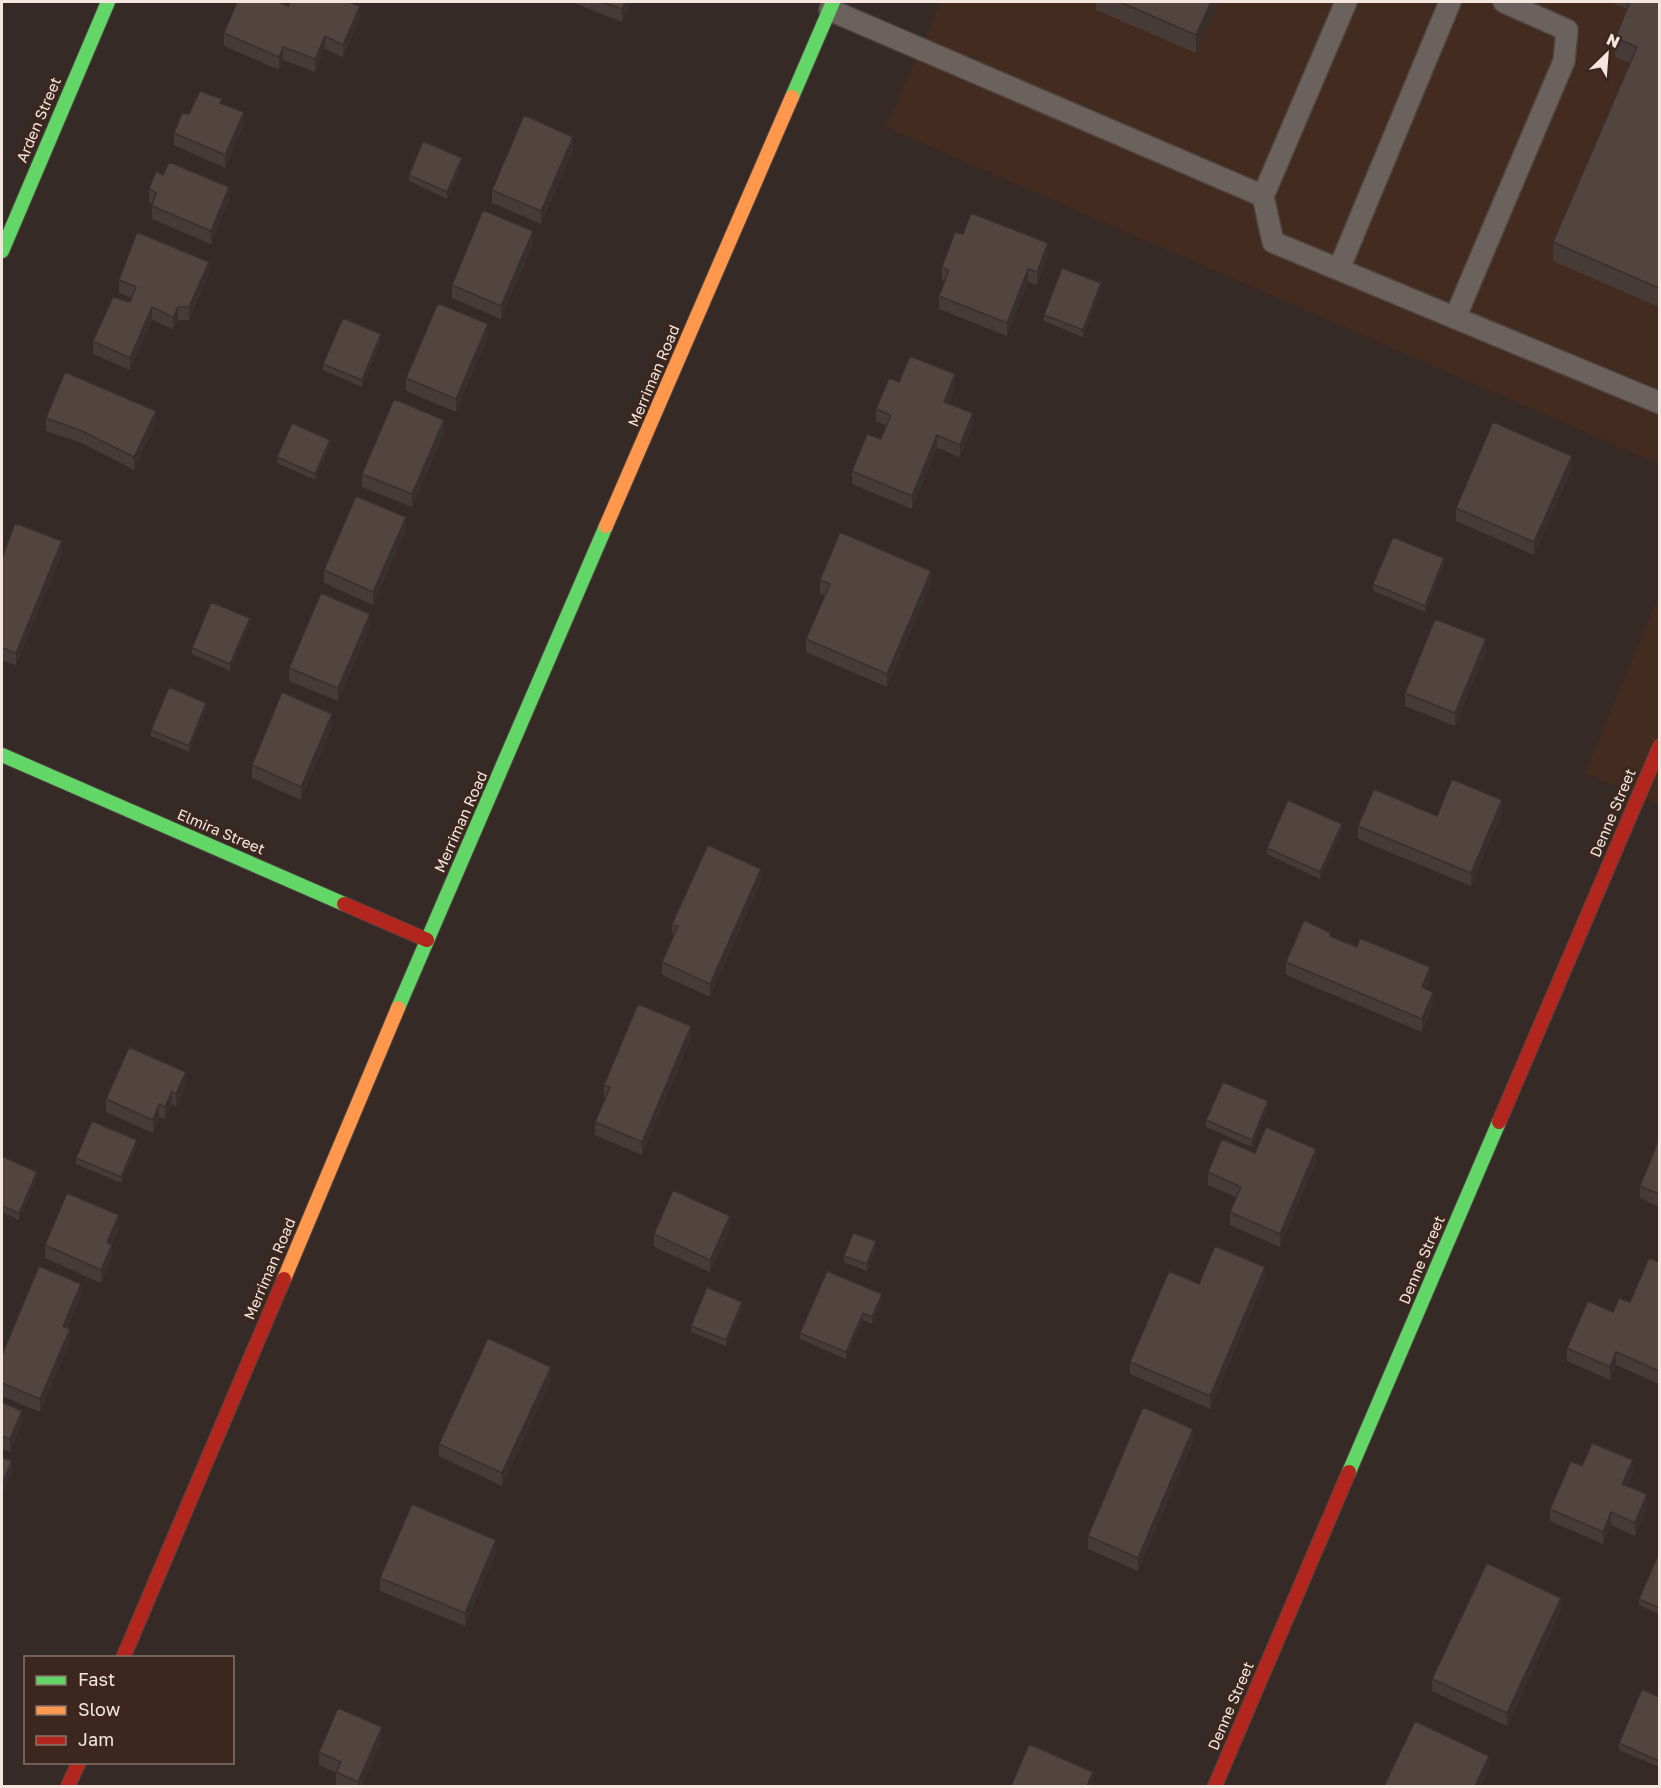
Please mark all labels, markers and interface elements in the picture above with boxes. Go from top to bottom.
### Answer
north arrow [1577,24,1637,84]
text: N [1604,29,1623,52]
street label: Arden Street [12,74,64,165]
street label: Merriman Road [624,322,683,429]
street label: Denne Street [1585,766,1639,860]
street label: Merriman Road [430,768,490,875]
street label: Elmira Street [175,805,268,858]
street label: Denne Street [1394,1213,1448,1307]
street label: Merriman Road [240,1215,299,1322]
legend [24,1656,234,1764]
street label: Denne Street [1203,1659,1257,1753]
text: Fast [78,1668,115,1690]
text: Slow [78,1698,121,1720]
text: Jam [78,1728,114,1750]

